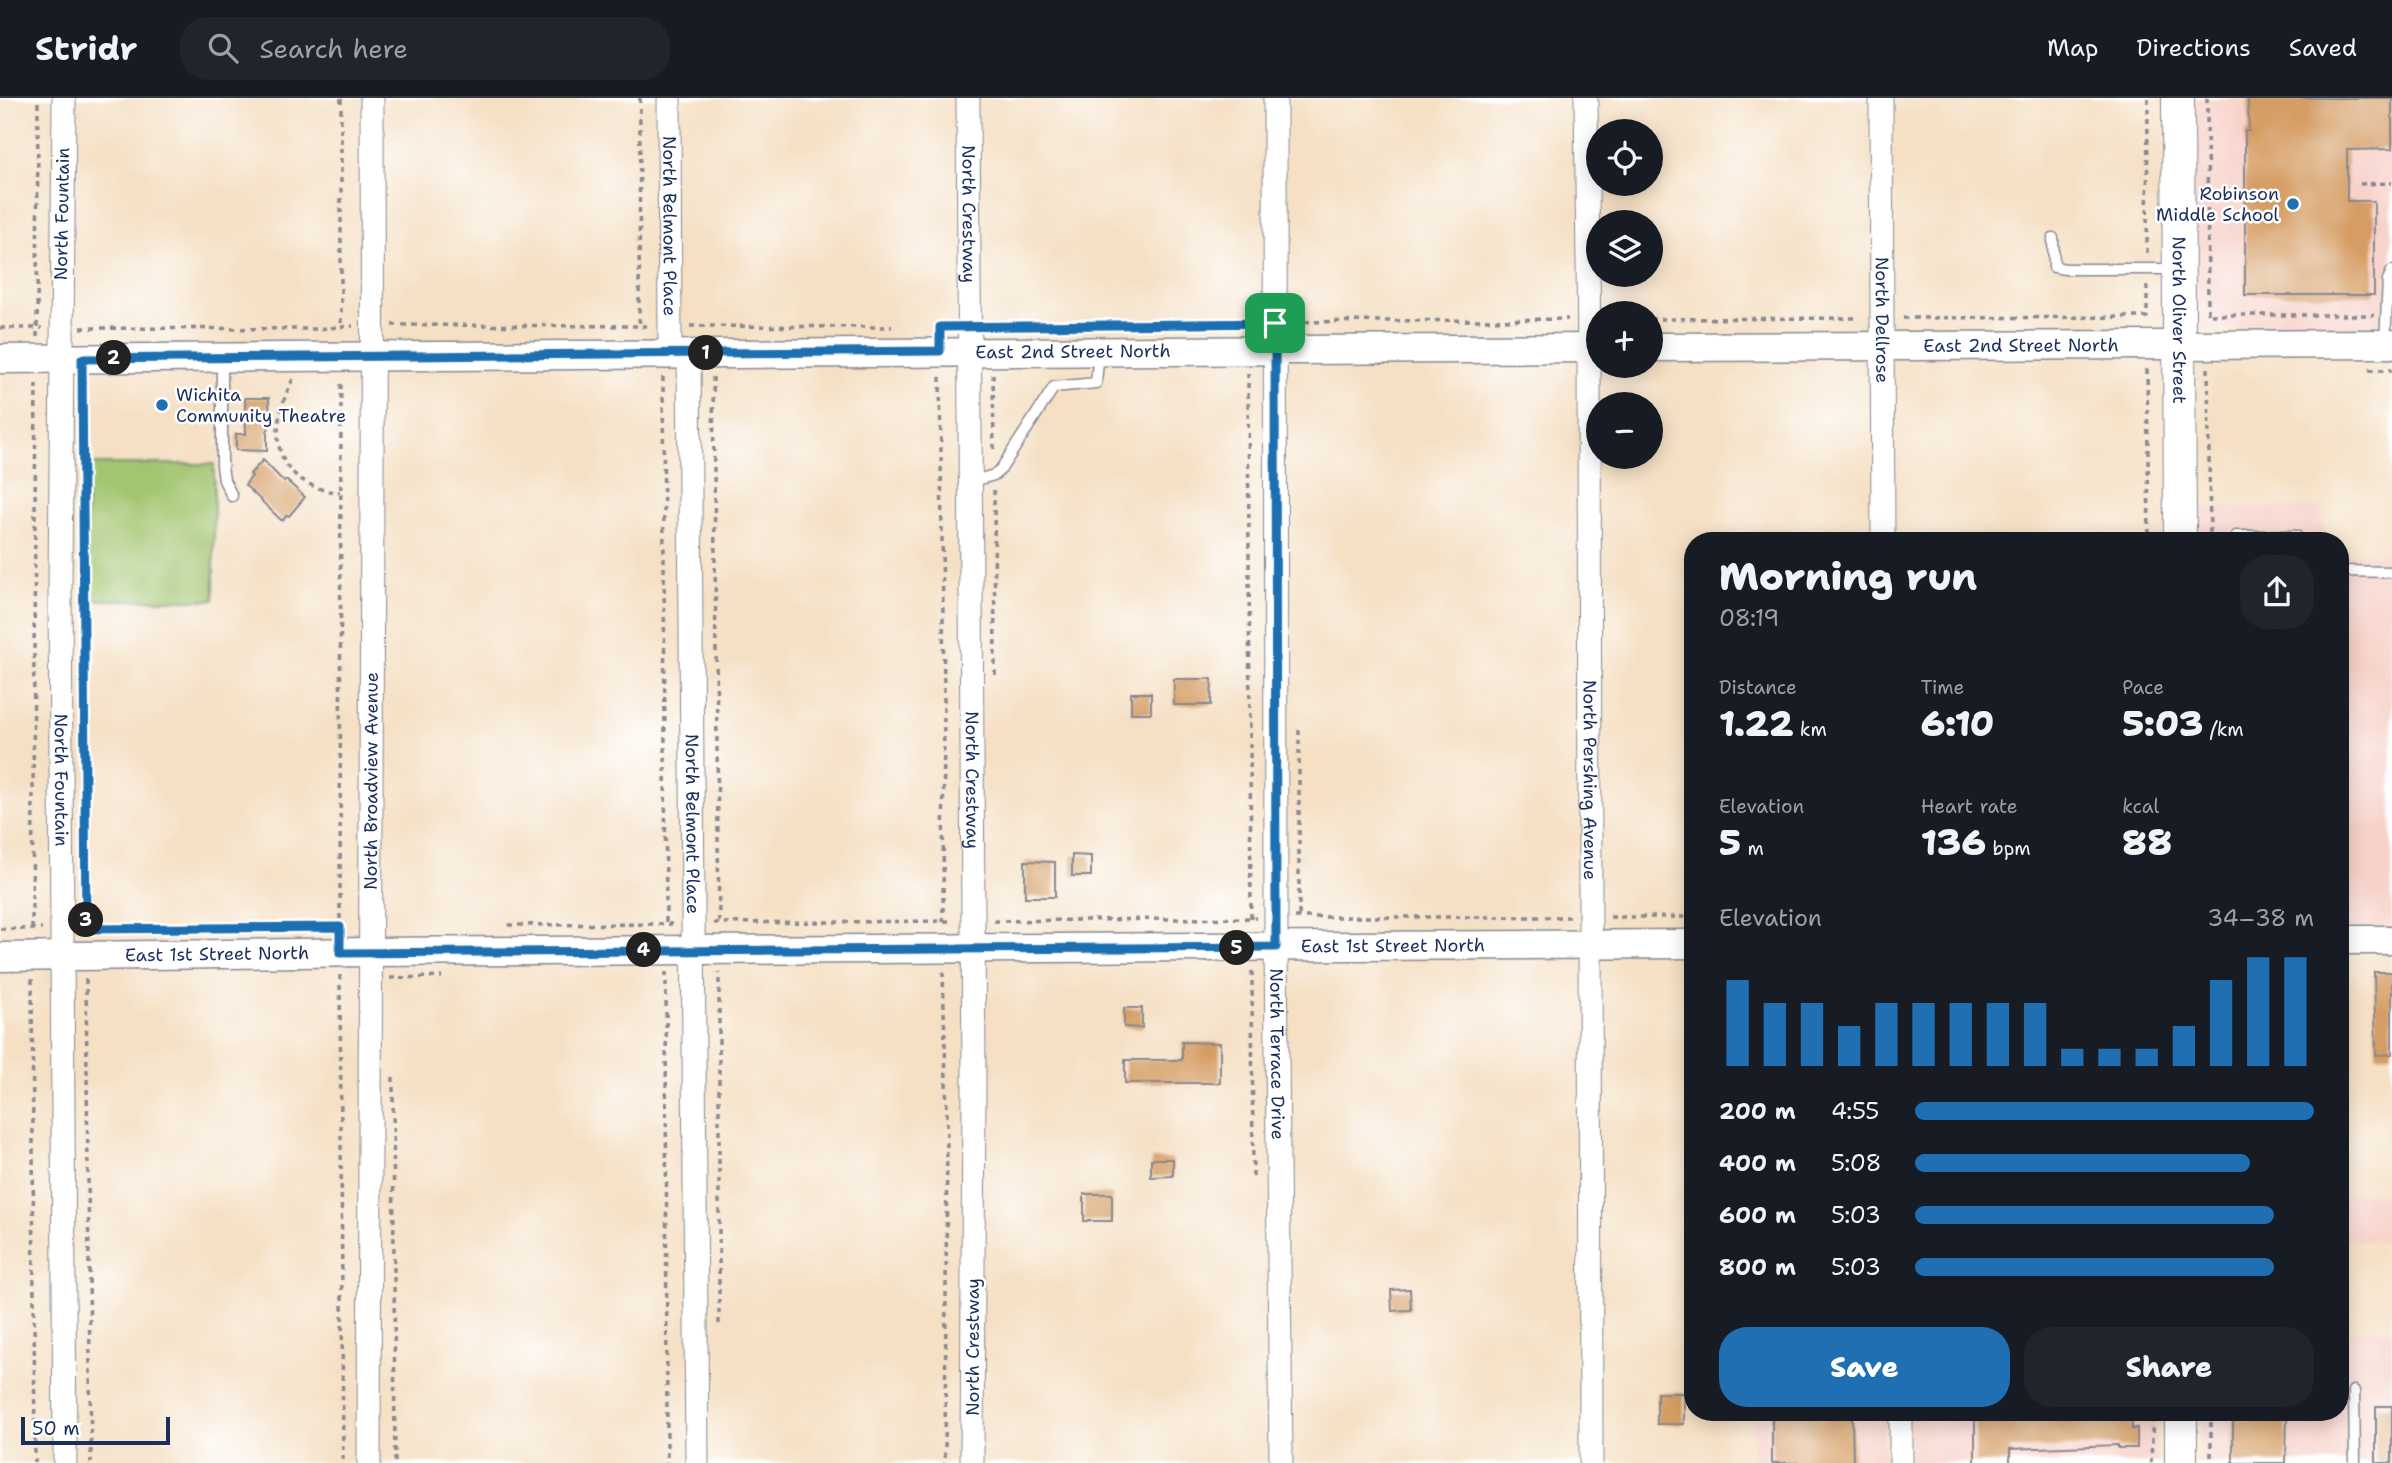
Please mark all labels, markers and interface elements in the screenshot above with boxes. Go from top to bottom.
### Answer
search box [180,17,670,80]
text: Stridr [35,26,138,71]
icon: search [204,29,242,67]
text: Search here [260,31,408,66]
text: Map [2047,32,2098,64]
text: Directions [2136,32,2251,64]
text: Saved [2289,32,2357,64]
map controls [1586,119,1663,469]
button: locate [1586,119,1663,196]
street label: North Belmont Place [657,136,682,316]
street label: North Crestway [956,145,981,283]
street label: North Fountain [49,147,75,281]
place label: Robinson Middle School [2156,182,2280,227]
marker: Robinson Middle School [2285,196,2301,212]
button: layers [1586,210,1663,287]
street label: North Oliver Street [2167,236,2191,404]
street label: North Dellrose [1870,257,1894,383]
pin [1245,293,1305,353]
button: + [1586,301,1663,378]
icon: arrive [1256,304,1294,342]
street label: East 2nd Street North [1923,333,2119,358]
pin: 1 [688,336,724,370]
street label: East 2nd Street North [975,339,1171,364]
text: 1 [701,340,710,365]
pin: 2 [96,341,132,376]
text: 2 [107,345,120,370]
place label: Wichita Community Theatre [176,383,346,428]
button: − [1586,392,1663,469]
marker: Wichita Community Theatre [154,397,170,413]
text: Morning run [1719,551,1977,602]
button: share [2240,555,2314,629]
text: 08:19 [1719,603,1779,633]
street label: North Broadview Avenue [359,672,384,890]
text: Distance [1719,675,1797,700]
text: Time [1921,675,1964,700]
text: Pace [2122,675,2164,700]
street label: North Pershing Avenue [1578,680,1602,880]
text: 1.22 [1719,700,1793,747]
text: 6:10 [1921,700,1994,747]
text: 5:03 [2122,700,2203,747]
street label: North Crestway [960,711,985,849]
street label: North Fountain [49,713,73,847]
text: km [1793,717,1827,742]
text: /km [2203,717,2244,742]
street label: North Belmont Place [680,734,705,914]
text: Elevation [1719,794,1804,819]
text: Heart rate [1921,794,2017,819]
text: kcal [2122,794,2159,819]
text: 5 [1719,819,1741,866]
text: 136 [1921,819,1986,866]
text: 88 [2122,819,2172,866]
text: m [1741,836,1764,861]
text: bpm [1986,836,2031,861]
pin: 3 [68,902,104,938]
text: Elevation [1719,903,1822,933]
text: 34–38 m [2207,903,2314,933]
text: 3 [79,907,92,932]
pin: 5 [1220,930,1254,966]
pin: 4 [626,932,662,968]
street label: East 1st Street North [1301,933,1485,958]
text: 5 [1231,935,1242,960]
text: 4 [637,937,650,962]
street label: East 1st Street North [125,941,309,967]
street label: North Terrace Drive [1264,968,1290,1140]
text: 200 m [1719,1096,1796,1126]
text: 4:55 [1831,1096,1879,1126]
text: 400 m [1719,1148,1796,1178]
text: 5:08 [1831,1148,1882,1178]
text: 600 m [1719,1200,1796,1230]
text: 5:03 [1831,1200,1881,1230]
text: 800 m [1719,1252,1796,1282]
text: 5:03 [1831,1252,1881,1282]
street label: North Crestway [961,1278,985,1416]
button: Save [1719,1327,2010,1407]
button: Share [2024,1327,2314,1407]
scale bar [21,1414,170,1446]
text: 50 m [32,1416,80,1441]

